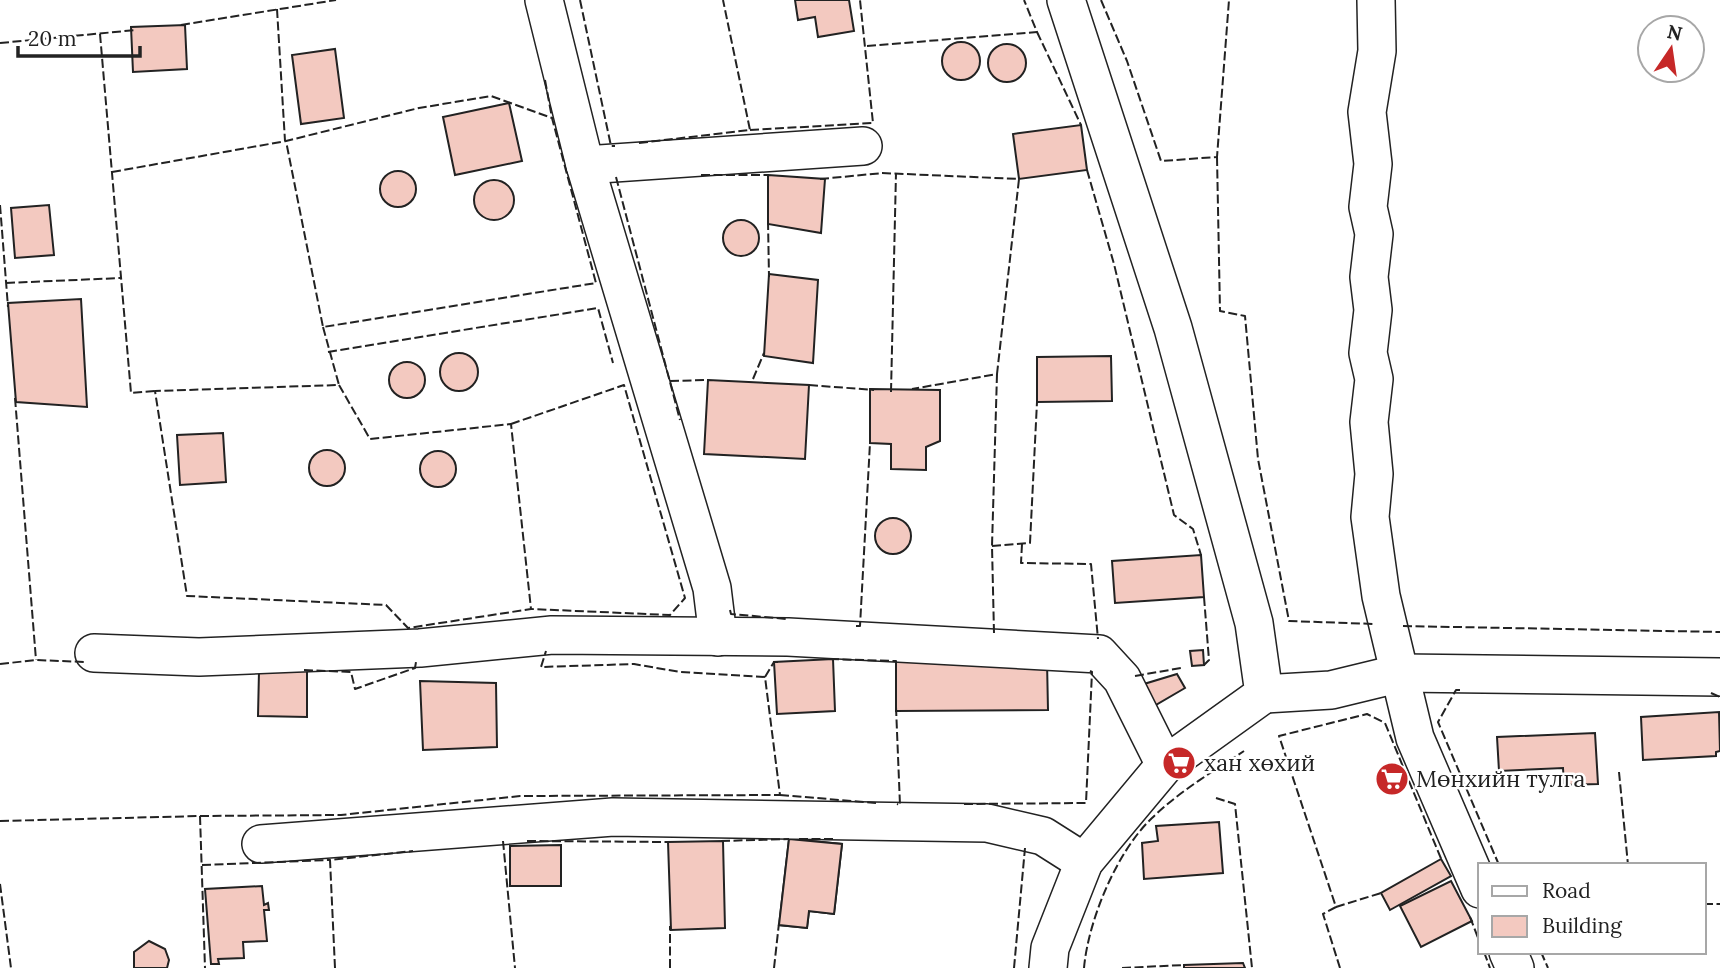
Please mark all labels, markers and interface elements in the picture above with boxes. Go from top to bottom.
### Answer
scale bar [18,14,140,58]
north arrow [1636,14,1706,84]
text: N [1665,19,1685,46]
text: 20 m [28,25,77,52]
supermarket icon: хан хөхий [1160,744,1198,782]
place label: хан хөхий [1204,748,1315,777]
supermarket icon: Мөнхийн тулга [1373,760,1411,798]
place label: Мөнхийн тулга [1416,764,1585,793]
legend [1478,863,1706,954]
text: Road [1542,877,1591,904]
text: Building [1542,912,1622,939]

